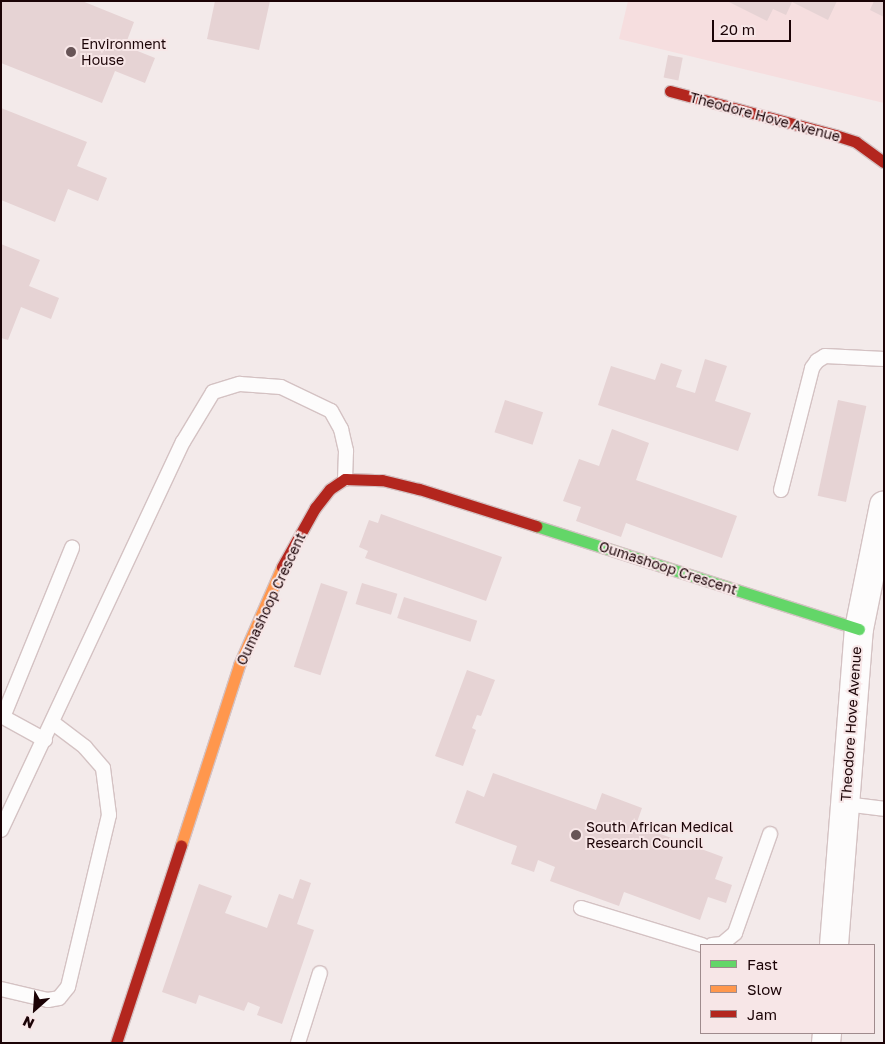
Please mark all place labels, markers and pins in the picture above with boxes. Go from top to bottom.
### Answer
place label: Environment House [81,36,166,68]
marker: Environment House [65,46,77,58]
place label: South African Medical Research Council [586,819,733,852]
marker: South African Medical Research Council [570,829,582,841]

